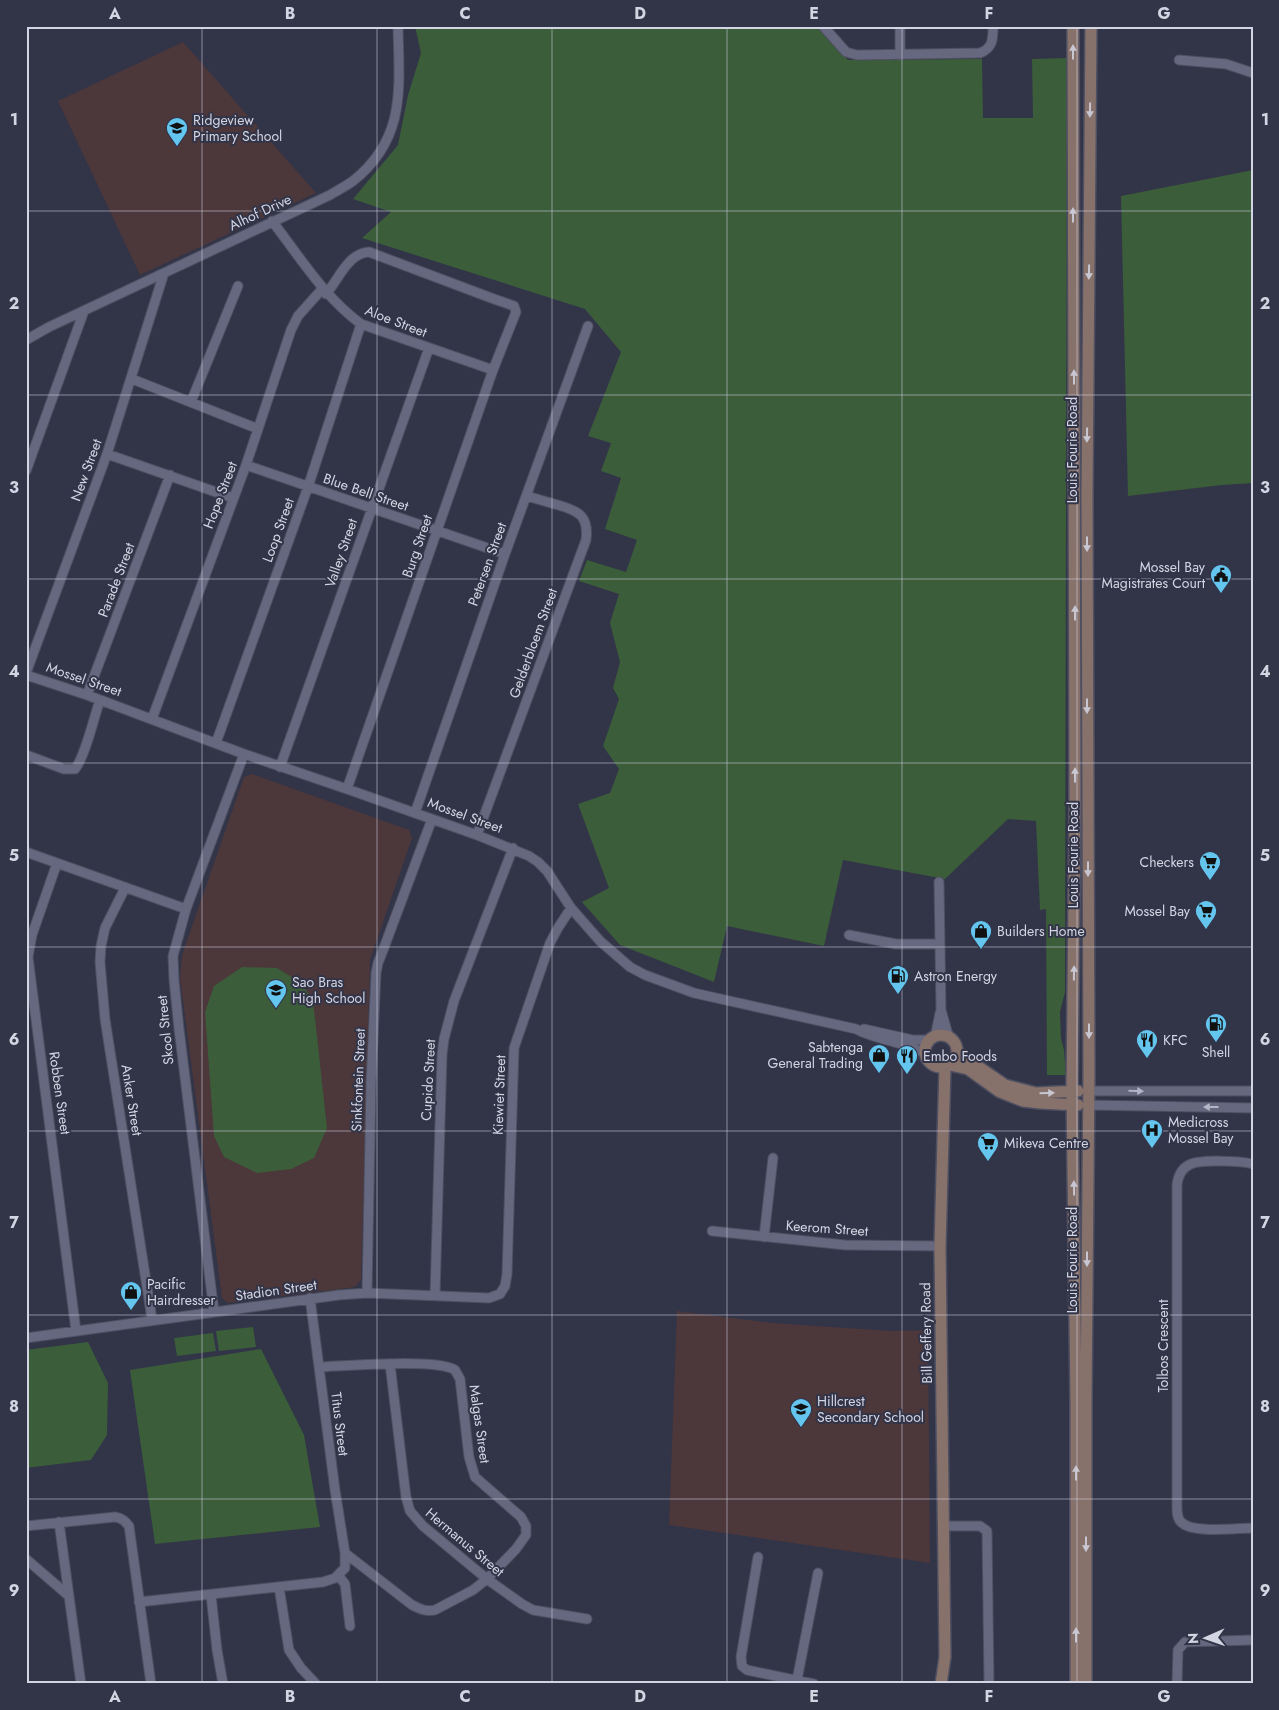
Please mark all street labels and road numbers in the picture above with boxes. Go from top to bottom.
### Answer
street label: Alhof Drive [226,189,294,235]
street label: Aloe Street [362,300,430,342]
street label: Louis Fourie Road [1062,397,1082,503]
street label: New Street [65,435,107,504]
street label: Hope Street [198,458,242,531]
street label: Blue Bell Street [321,468,412,516]
street label: Loop Street [257,494,299,565]
street label: Burg Street [397,511,437,580]
street label: Valley Street [320,515,362,590]
street label: Petersen Street [463,519,512,609]
street label: Parade Street [93,539,140,620]
street label: Gelderbloem Street [504,585,562,701]
street label: Mossel Street [44,657,125,701]
street label: Mossel Street [425,792,506,838]
street label: Louis Fourie Road [1063,802,1083,908]
street label: Skool Street [151,994,179,1066]
street label: Sinkfontein Street [346,1028,370,1132]
street label: Cupido Street [416,1038,440,1121]
street label: Robben Street [44,1050,76,1136]
street label: Kiewiet Street [488,1054,510,1135]
street label: Anker Street [116,1063,148,1138]
street label: Louis Fourie Road [1062,1207,1082,1313]
street label: Keerom Street [785,1215,870,1241]
street label: Stadion Street [234,1274,319,1306]
street label: Bill Geffery Road [915,1282,937,1384]
street label: Tolbos Crescent [1153,1299,1173,1393]
street label: Malgas Street [465,1383,496,1465]
street label: Titus Street [326,1391,354,1458]
street label: Hermanus Street [421,1503,509,1581]

